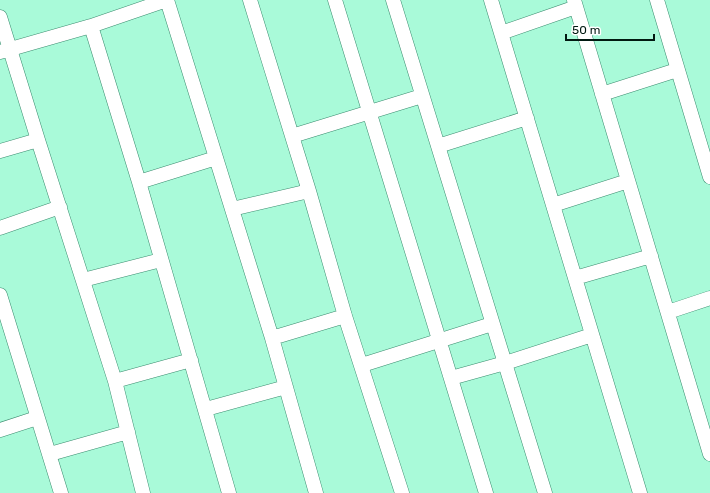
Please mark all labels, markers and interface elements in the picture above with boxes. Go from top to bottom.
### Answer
scale bar [566,16,654,42]
text: 50 m [572,23,600,37]

